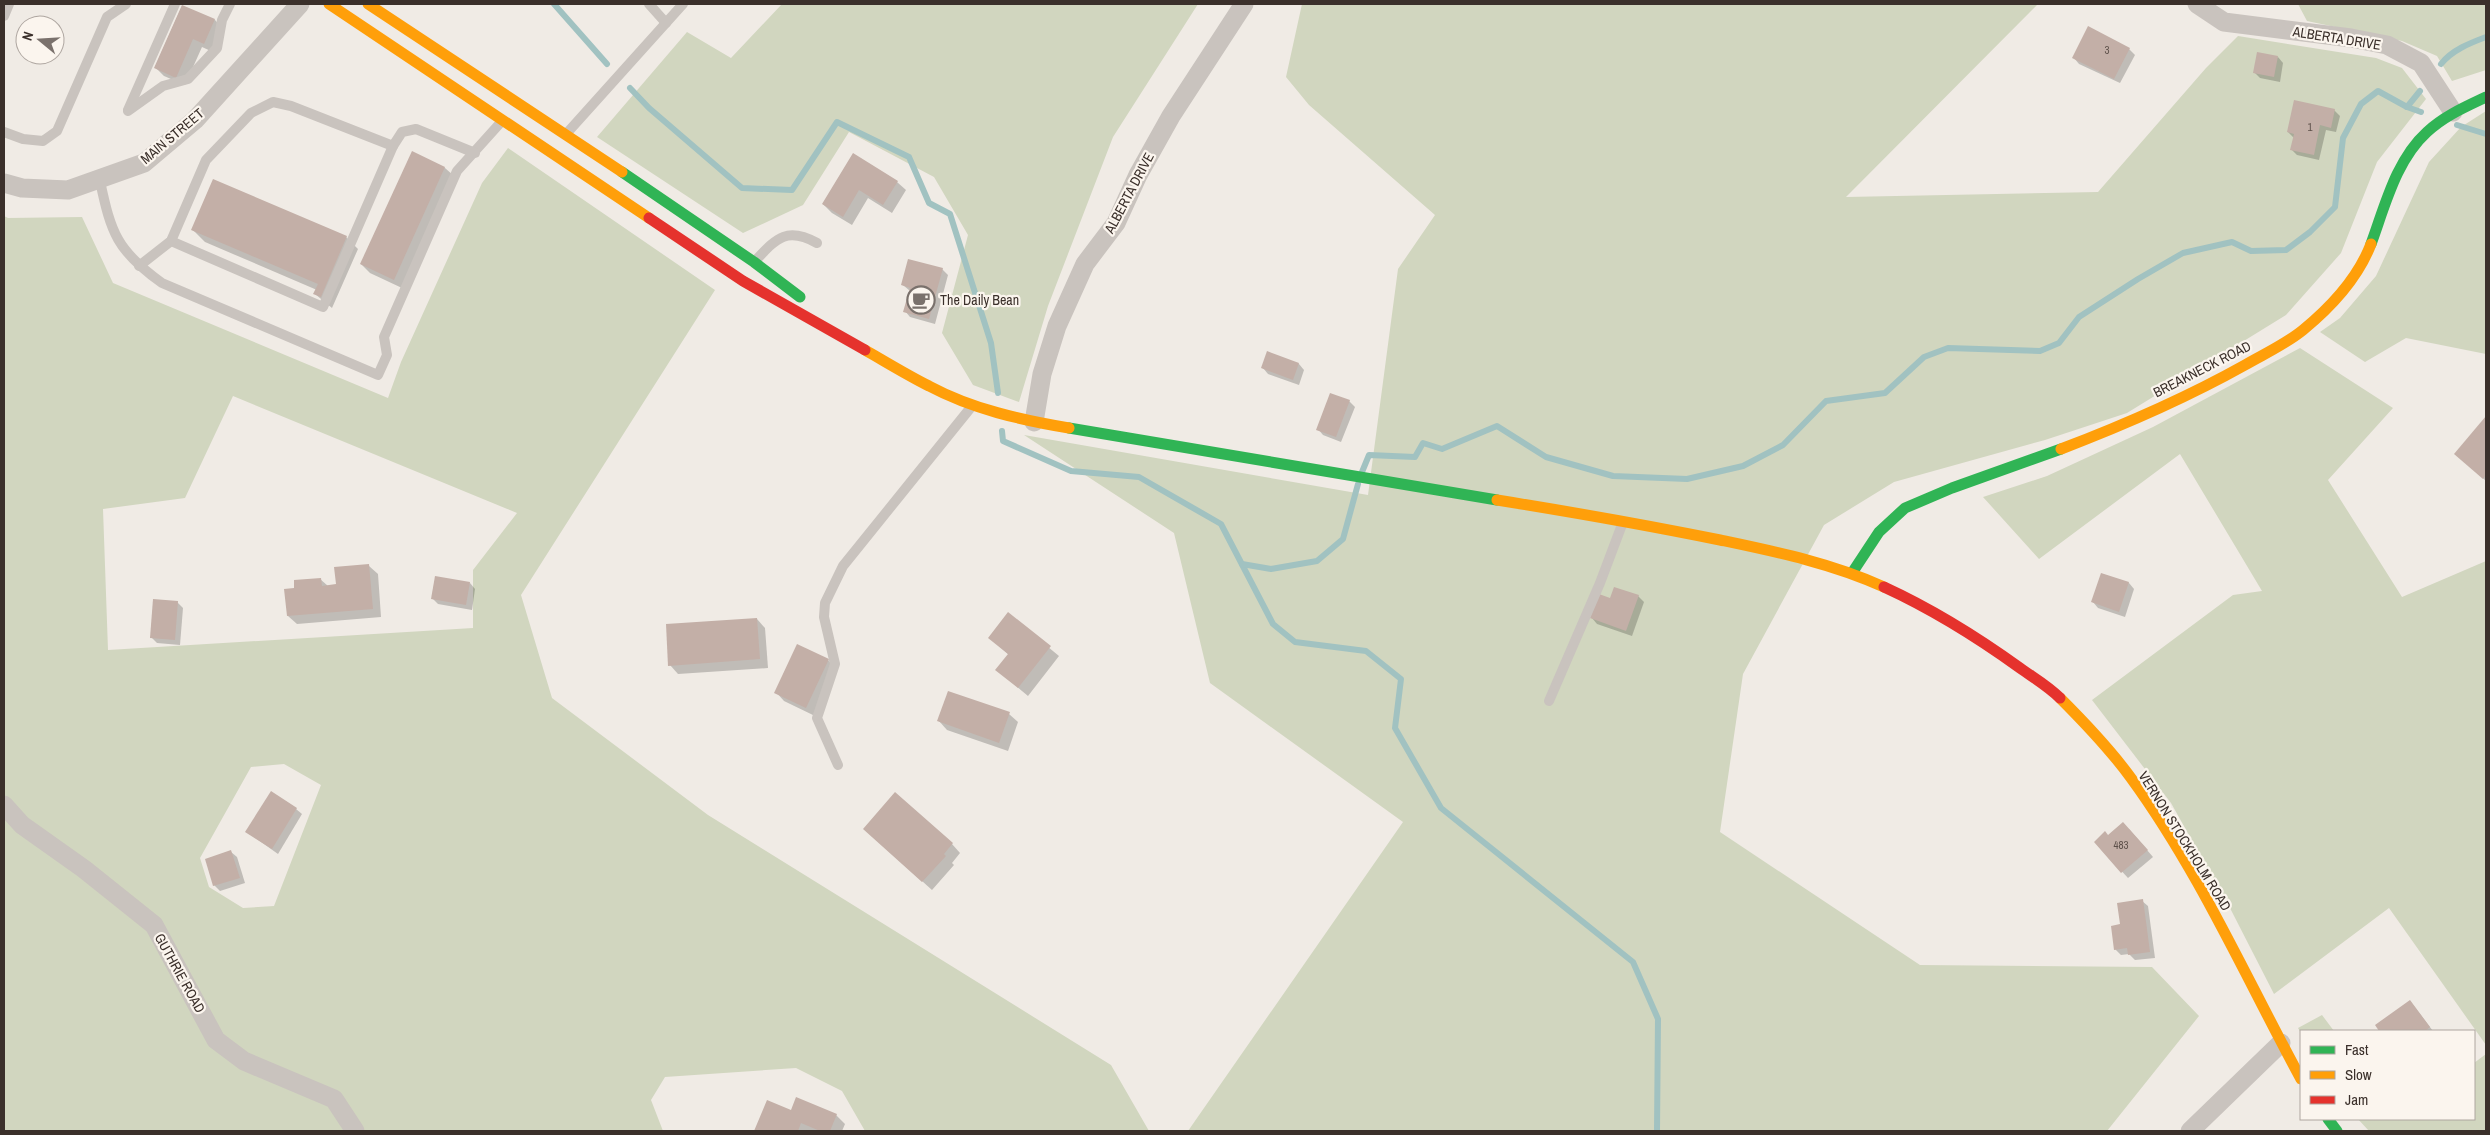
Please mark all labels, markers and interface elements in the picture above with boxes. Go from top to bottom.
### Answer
north arrow [15,15,65,65]
street label: ALBERTA DRIVE [2291,22,2382,54]
text: N [18,29,37,43]
house number: 3 [2104,43,2110,57]
street label: MAIN STREET [137,104,207,168]
house number: 1 [2307,120,2313,134]
street label: ALBERTA DRIVE [1100,150,1158,237]
cafe icon: The Daily Bean [906,285,936,315]
place label: The Daily Bean [940,291,1019,309]
street label: BREAKNECK ROAD [2150,337,2254,401]
street label: VERNON STOCKHOLM ROAD [2135,768,2235,914]
house number: 483 [2113,838,2129,852]
street label: GUTHRIE ROAD [151,930,209,1016]
legend [2300,1030,2475,1120]
text: Fast [2345,1039,2369,1060]
text: Slow [2345,1064,2372,1085]
text: Jam [2345,1089,2368,1110]

